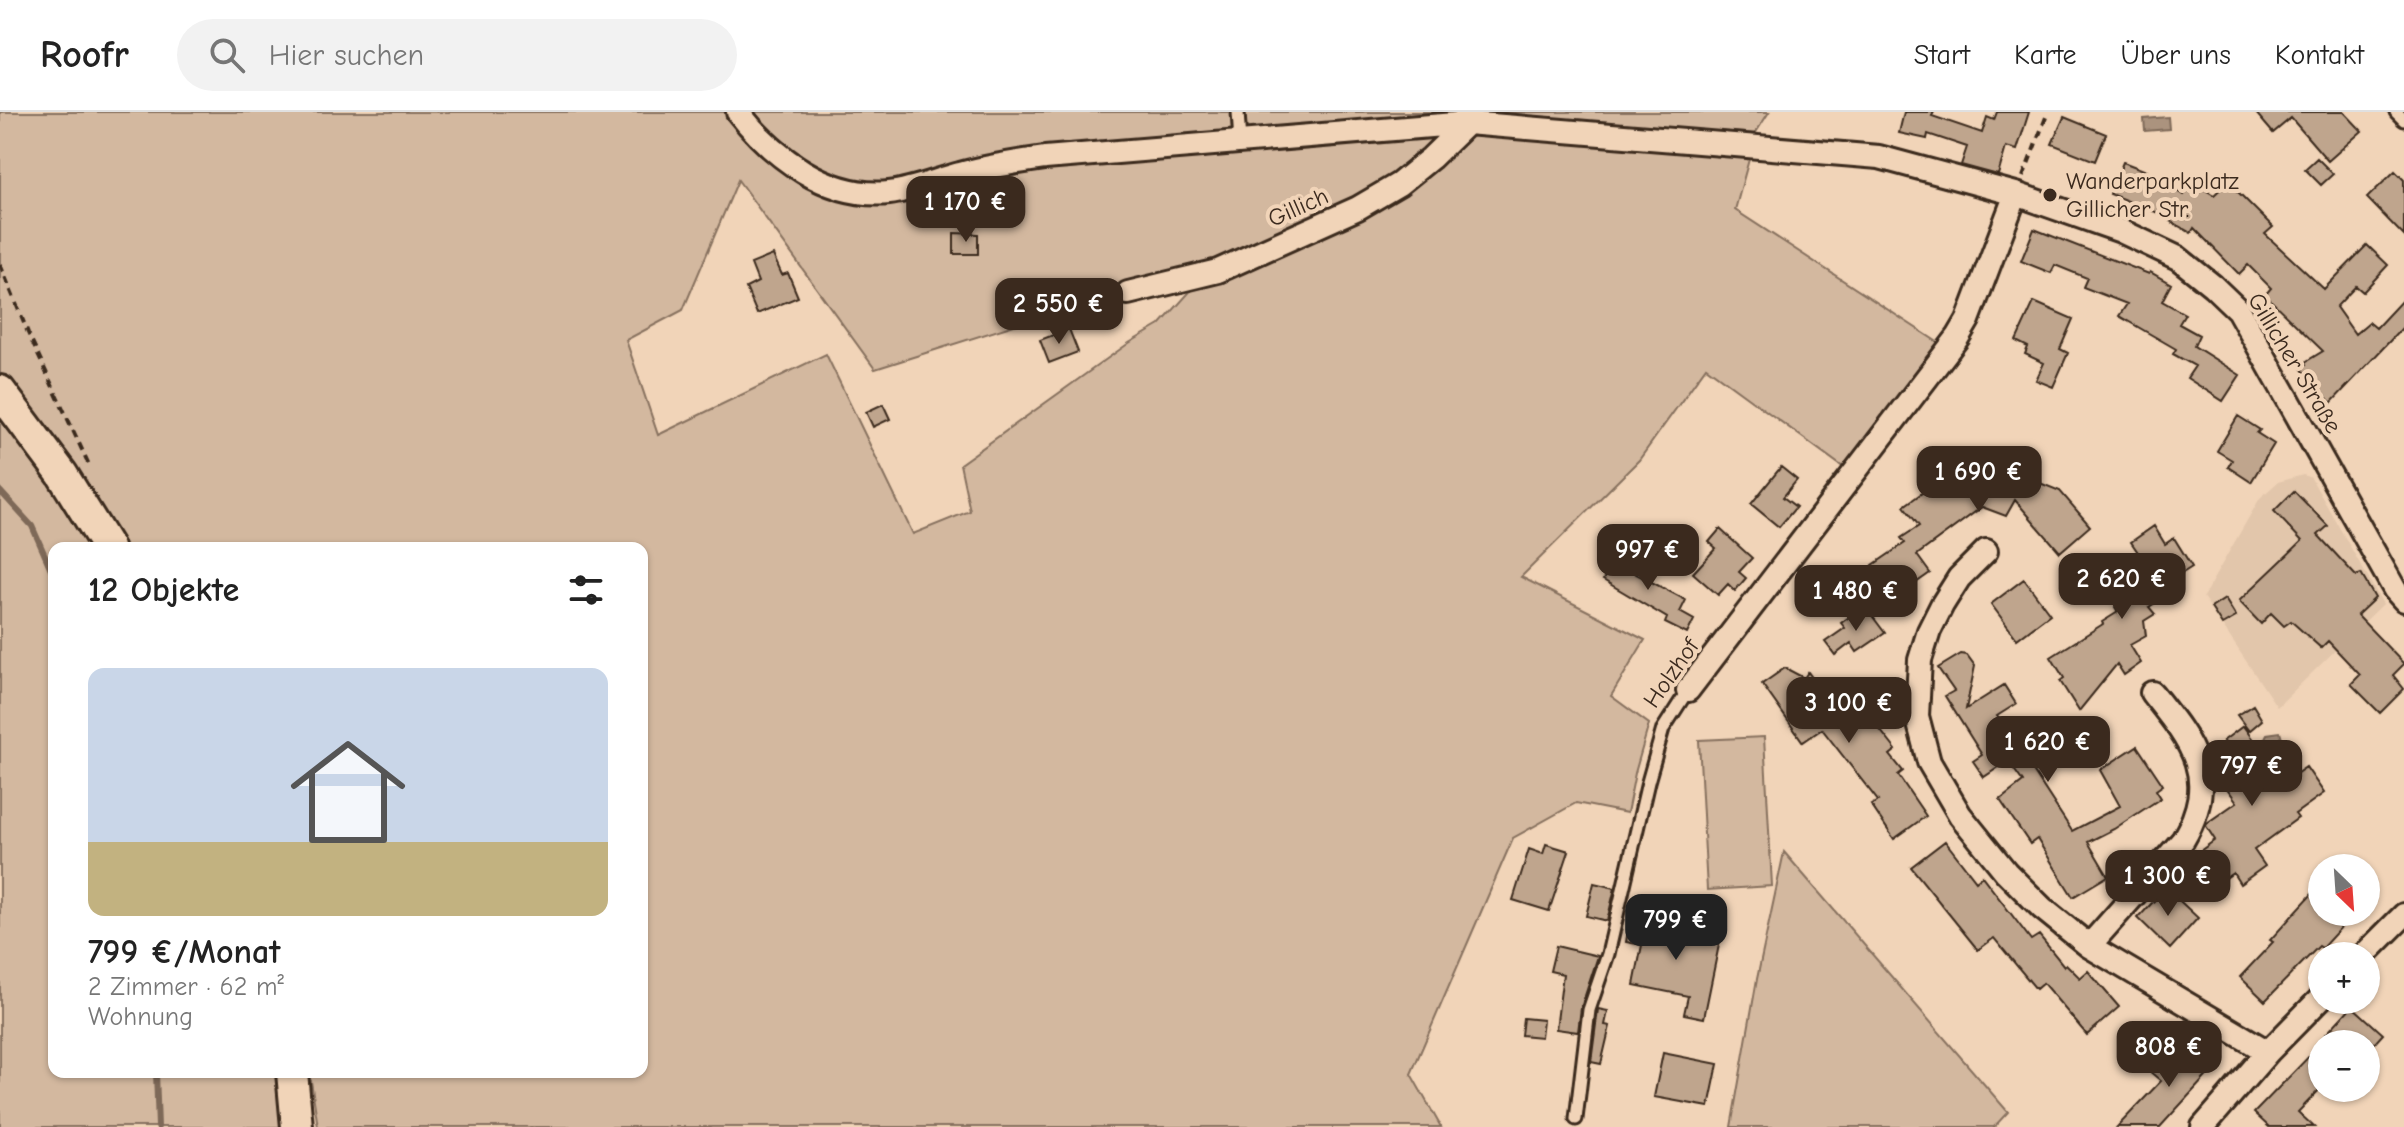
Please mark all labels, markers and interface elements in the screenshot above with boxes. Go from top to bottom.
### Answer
search box [177,19,737,91]
text: Roofr [40,33,129,77]
icon: search [205,33,249,77]
text: Hier suchen [269,38,424,73]
text: Start [1914,39,1970,71]
text: Karte [2014,39,2077,71]
text: Über uns [2121,39,2231,71]
text: Kontakt [2275,39,2364,71]
place label: Wanderparkplatz Gillicher Str. [2066,167,2240,223]
pin: 1 170 € [892,176,1040,244]
street label: Gillich [1264,181,1332,233]
marker: Wanderparkplatz Gillicher Str. [2041,186,2059,204]
text: 1 170 € [924,187,1008,217]
pin: 2 550 € [985,278,1133,346]
street label: Gillicher Straße [2242,288,2348,438]
text: 2 550 € [1013,289,1105,319]
pin: 1 690 € [1905,446,2053,514]
text: 1 690 € [1935,457,2023,487]
pin: 997 € [1592,524,1704,592]
text: 997 € [1615,535,1681,565]
pin: 2 620 € [2048,553,2196,621]
text: 2 620 € [2077,564,2167,594]
pin: 1 480 € [1782,565,1930,633]
icon: filters [564,568,608,612]
text: 12 Objekte [88,570,239,610]
text: 1 480 € [1812,576,1900,606]
street label: Holzhof [1637,632,1706,713]
pin: 3 100 € [1775,677,1923,745]
text: 3 100 € [1804,688,1894,718]
pin: 1 620 € [1974,716,2122,784]
icon: home [276,720,420,864]
text: 1 620 € [2004,727,2092,757]
pin: 797 € [2196,740,2308,808]
text: 797 € [2220,751,2284,781]
pin: 1 300 € [2094,850,2242,918]
north arrow [2308,854,2380,926]
map controls [2308,854,2380,1102]
text: 1 300 € [2123,861,2213,891]
pin: 799 € [1620,894,1732,962]
text: 799 € [1643,905,1709,935]
text: 799 €/Monat [88,932,280,972]
button: + [2308,942,2380,1014]
text: 2 Zimmer · 62 m² [88,972,284,1002]
text: Wohnung [88,1002,193,1032]
pin: 808 € [2113,1021,2225,1089]
button: − [2308,1030,2380,1102]
text: 808 € [2135,1032,2203,1062]

